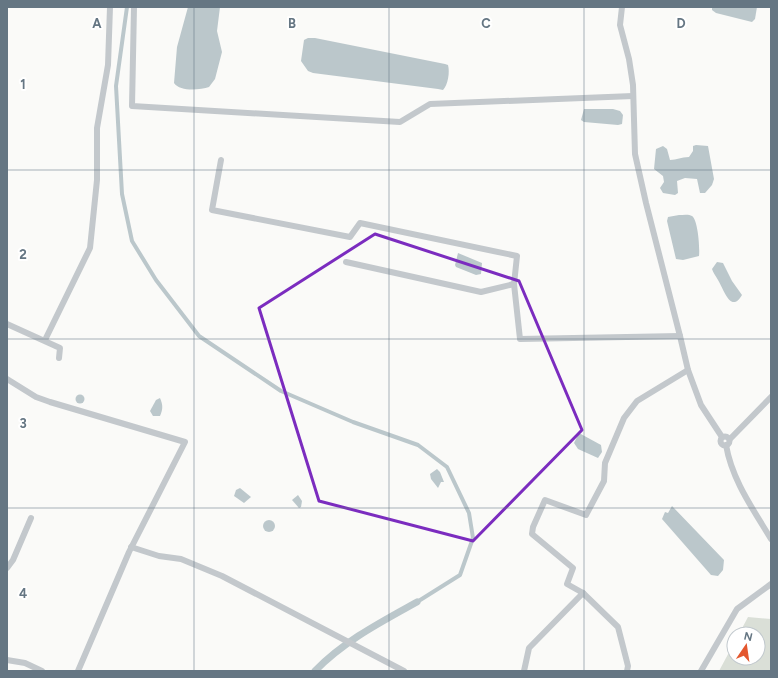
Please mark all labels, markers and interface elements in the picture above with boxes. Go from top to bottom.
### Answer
text: A [92,16,102,31]
text: B [288,16,296,31]
text: C [481,16,491,31]
text: D [676,16,686,31]
text: 1 [20,77,26,92]
text: 2 [19,247,27,262]
text: 3 [19,416,27,431]
text: 4 [19,586,27,601]
north arrow [726,626,766,666]
text: N [743,629,754,644]

